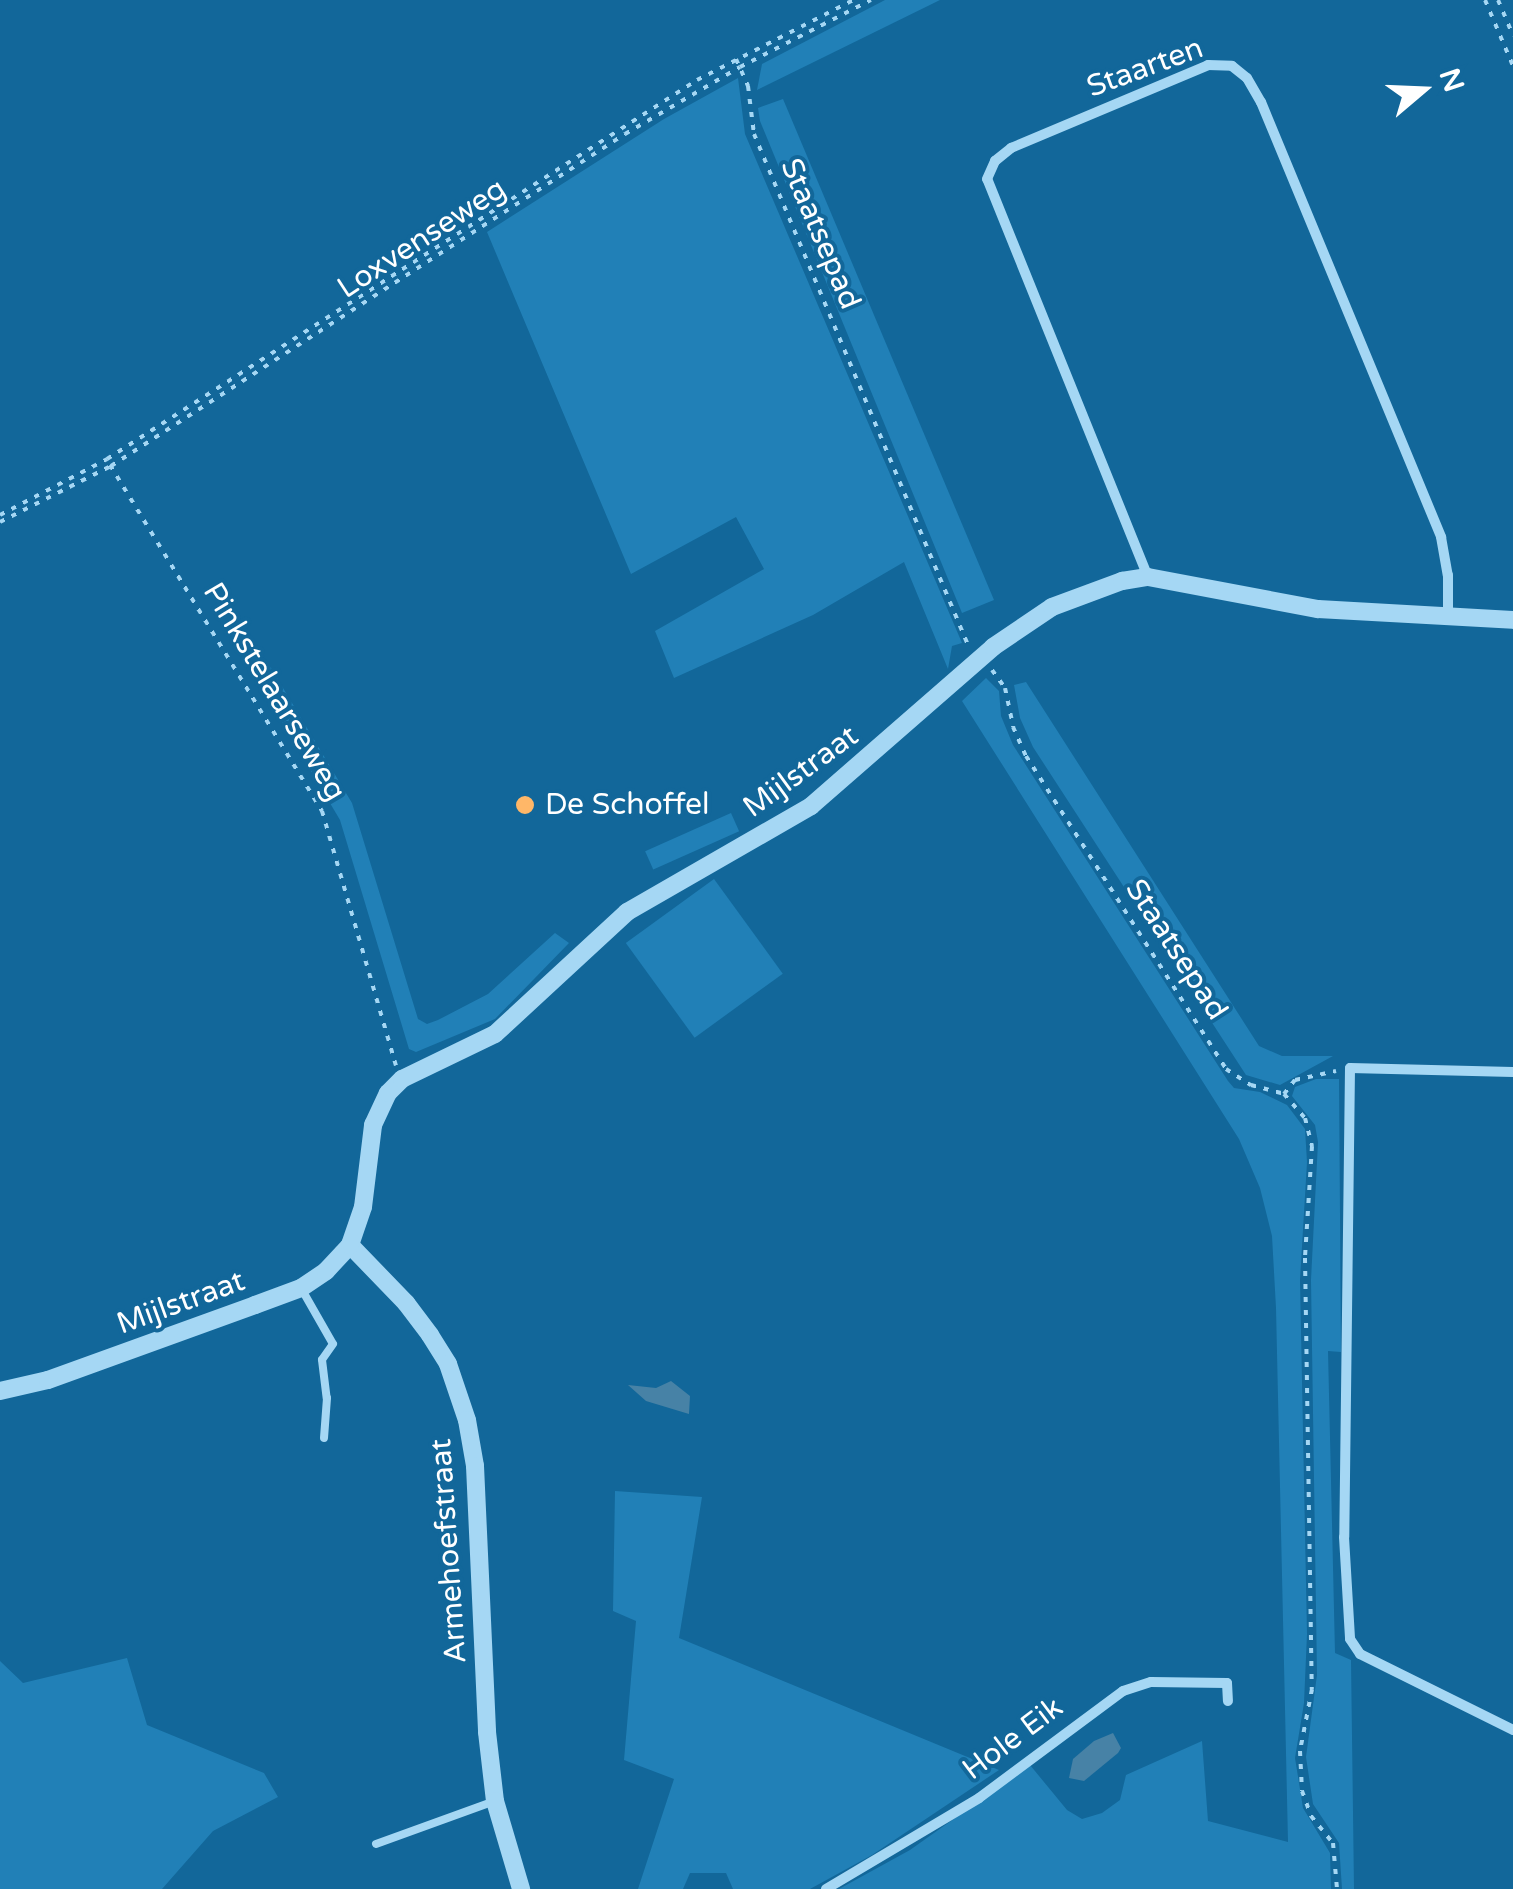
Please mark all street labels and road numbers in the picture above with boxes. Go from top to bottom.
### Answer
street label: Staarten [1082,30,1208,106]
street label: Staatsepad [772,153,868,315]
street label: Loxvenseweg [331,171,513,307]
street label: Pinkstelaarseweg [195,577,353,807]
street label: Mijlstraat [737,718,865,826]
street label: Staatsepad [1117,873,1235,1027]
street label: Mijlstraat [112,1263,250,1343]
street label: Armehoefstraat [423,1437,475,1665]
street label: Hole Eik [956,1690,1070,1788]

